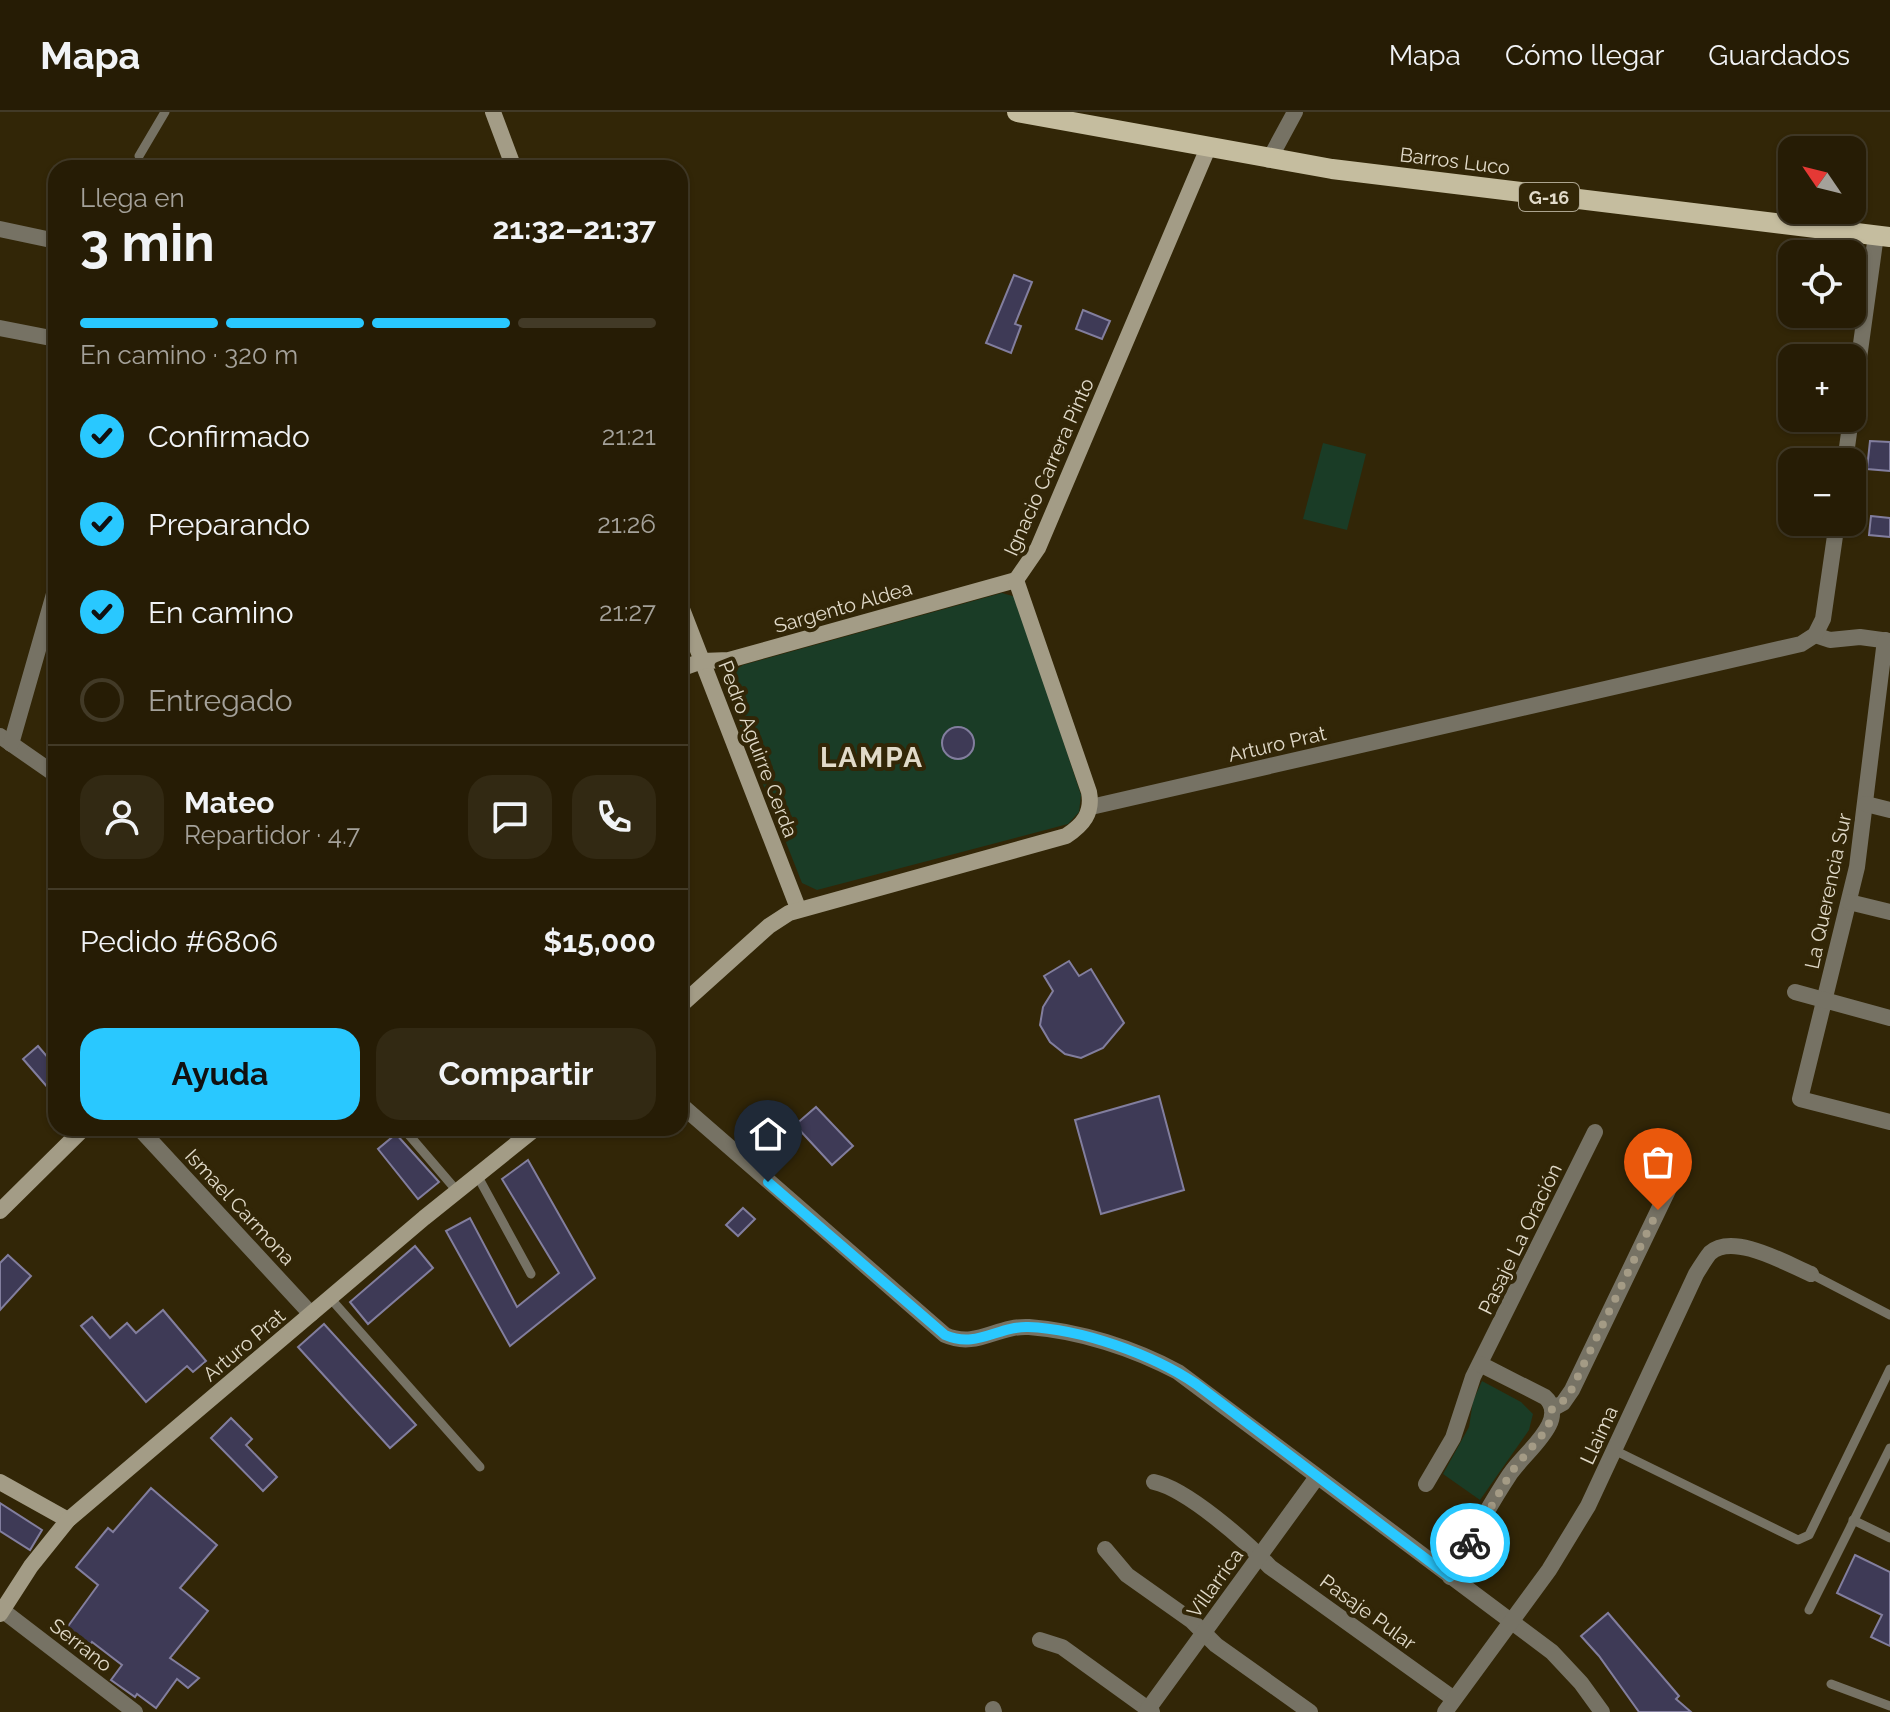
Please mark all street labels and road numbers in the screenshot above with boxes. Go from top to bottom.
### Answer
street label: Barros Luco [1399,142,1512,180]
road number: G-16 [1519,183,1579,211]
street label: Ignacio Carrera Pinto [999,374,1099,560]
street label: Sargento Aldea [771,576,915,638]
street label: Pedro Aguirre Cerda [713,657,803,841]
street label: Arturo Prat [1226,721,1329,767]
street label: La Querencia Sur [1800,811,1856,971]
street label: Ismael Carmona [180,1144,300,1270]
street label: Pasaje La Oración [1473,1160,1567,1318]
street label: Arturo Prat [198,1304,290,1386]
street label: Llaima [1575,1402,1623,1468]
street label: Villarrica [1182,1544,1248,1622]
street label: Pasaje Pular [1315,1569,1421,1655]
street label: Serrano [45,1613,117,1677]

